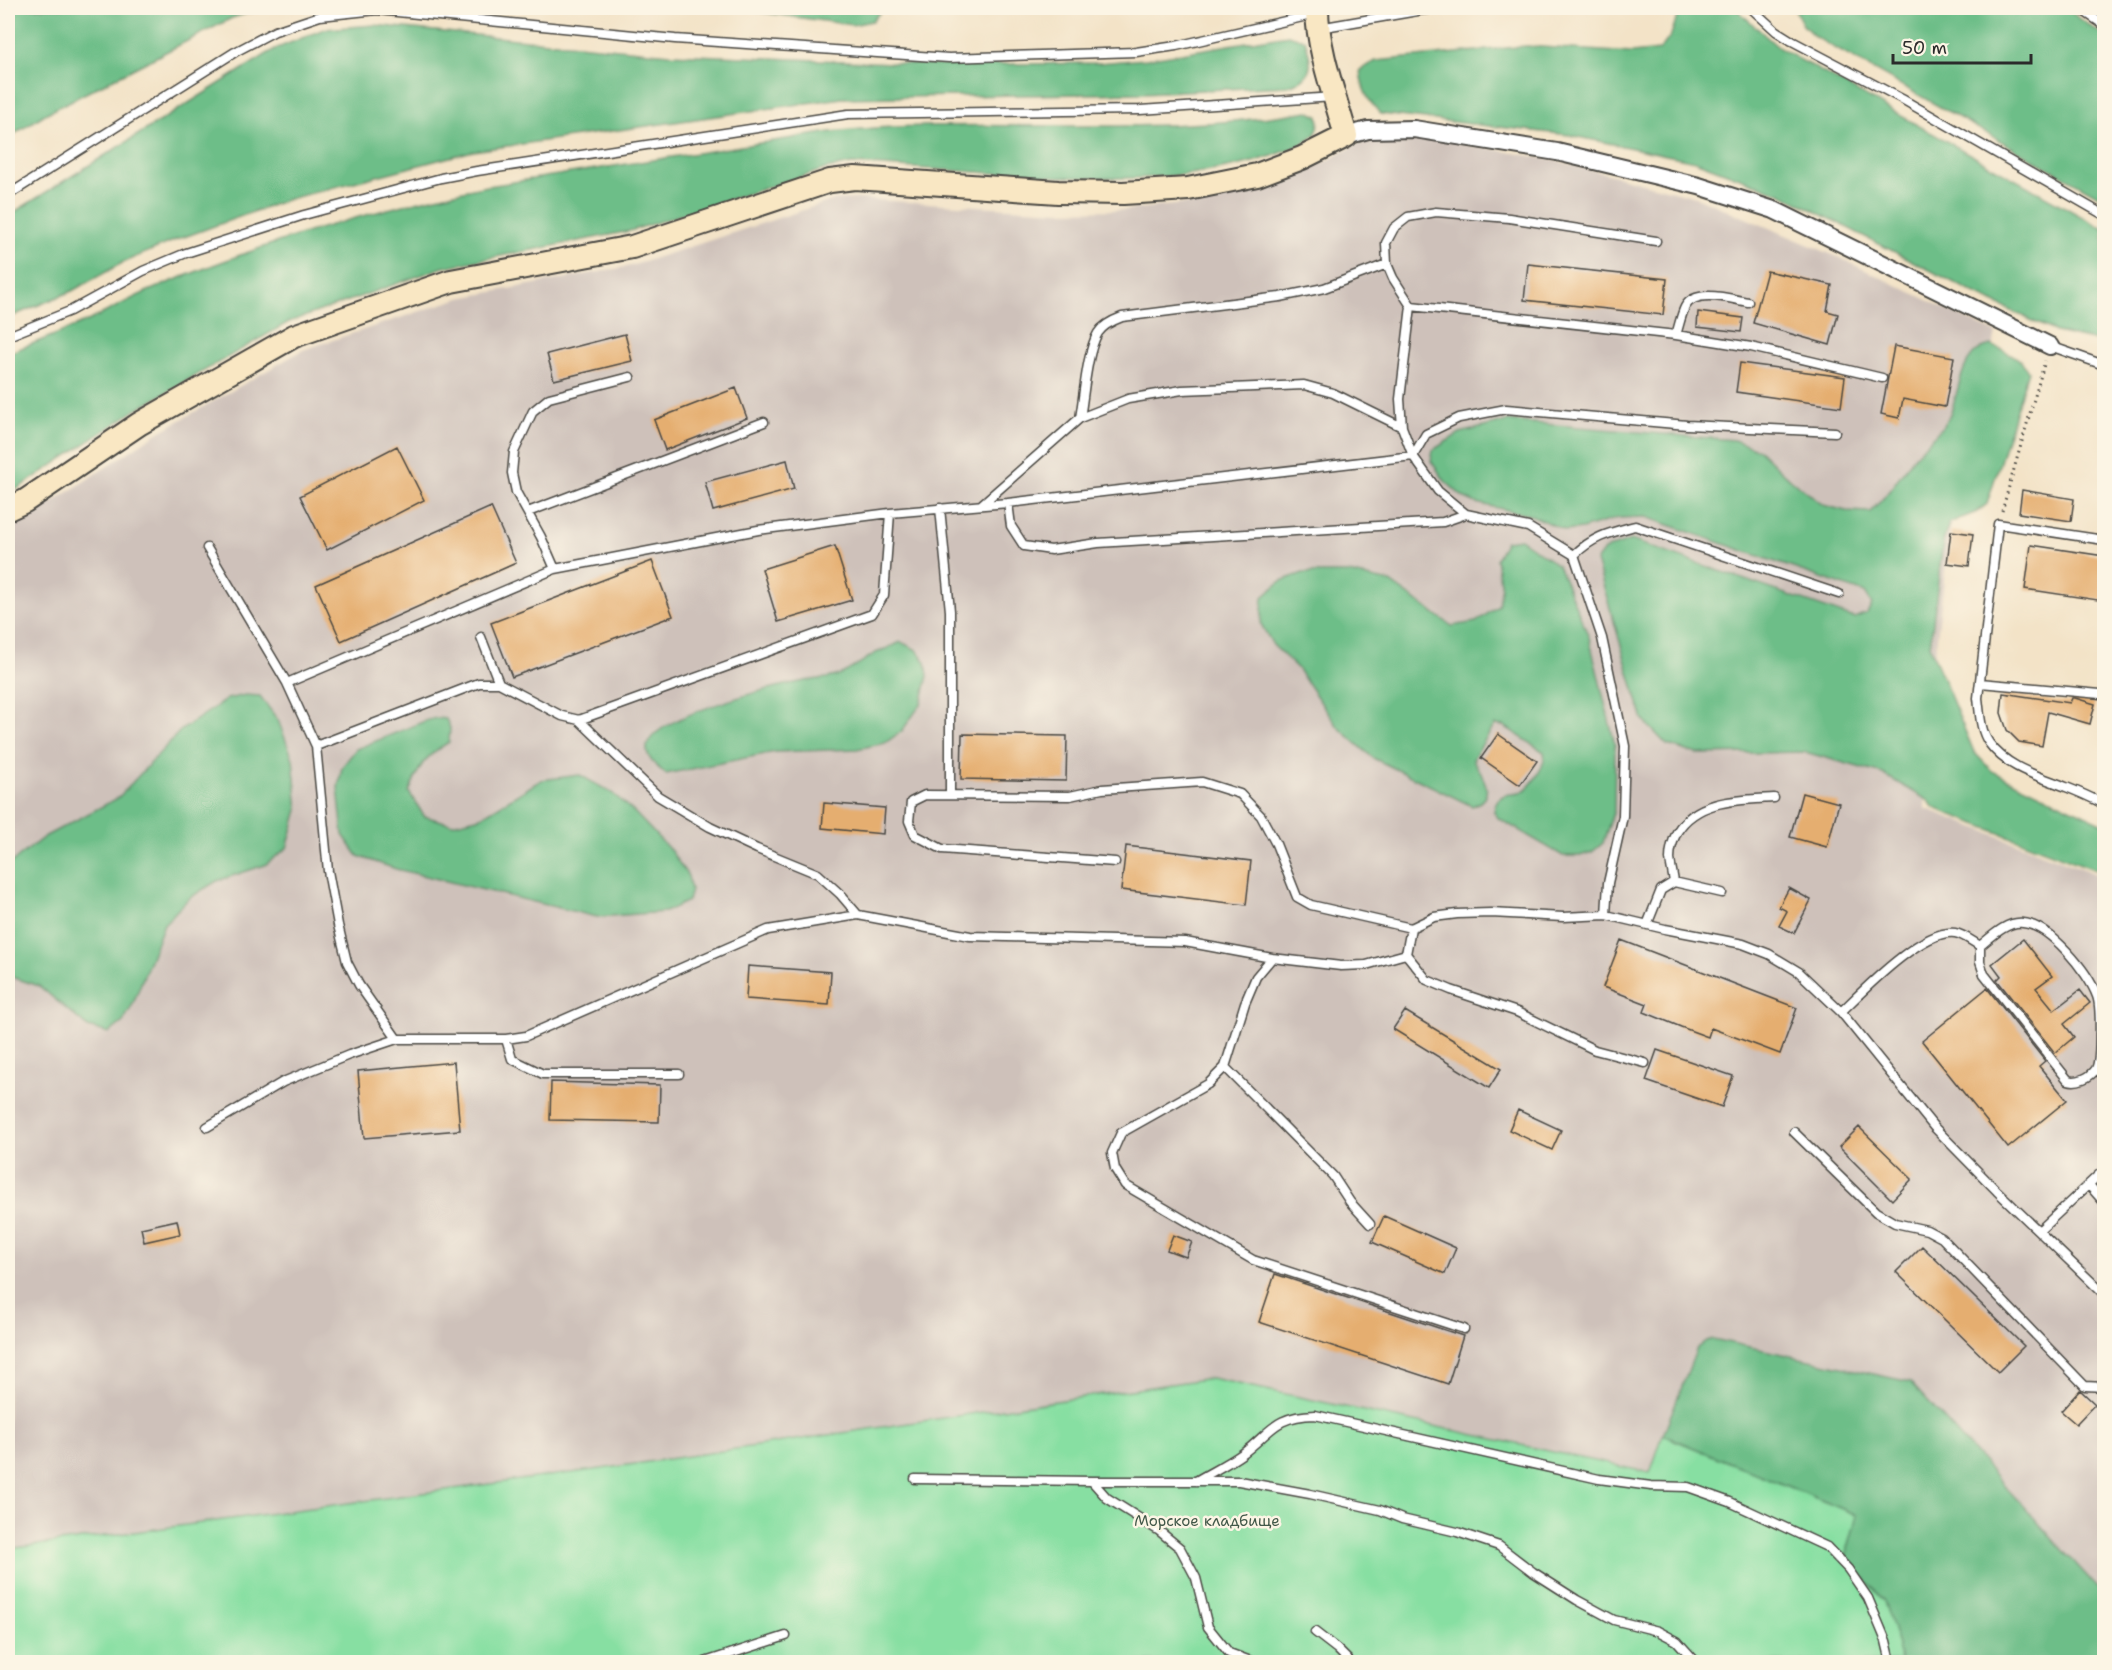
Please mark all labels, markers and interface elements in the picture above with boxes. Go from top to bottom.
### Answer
scale bar [1893,27,2031,65]
text: 50 m [1902,36,1947,60]
park label: Морское кладбище [1134,1511,1280,1531]

